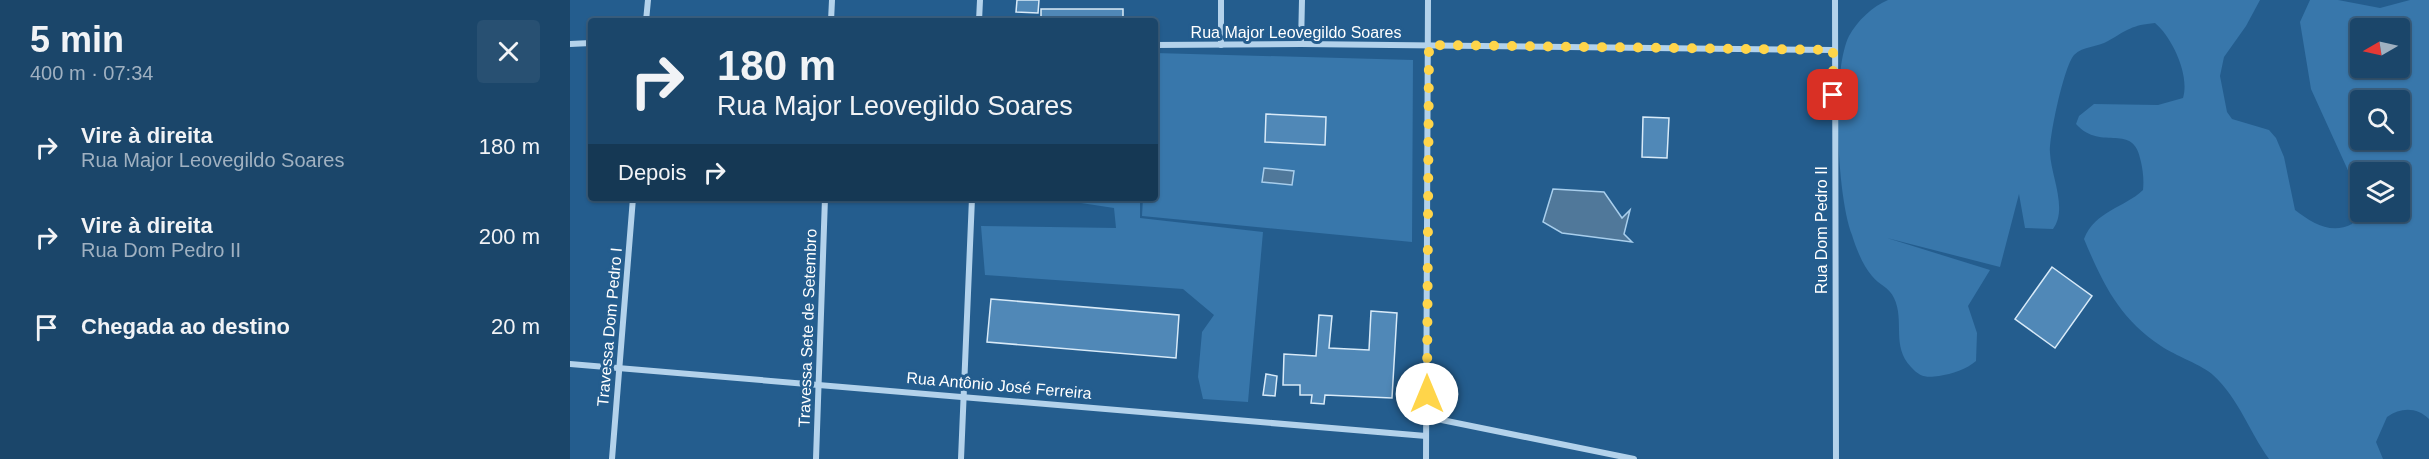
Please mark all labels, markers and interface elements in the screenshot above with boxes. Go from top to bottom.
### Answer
north arrow [2350,18,2410,78]
map controls [2350,18,2410,222]
text: 5 min [30,19,124,60]
button: close [477,20,540,83]
street label: Rua Major Leovegildo Soares [1191,24,1401,41]
icon: right [618,42,696,120]
text: 180 m [717,42,836,89]
text: 400 m · 07:34 [30,62,153,84]
pin [1807,69,1858,120]
icon: arrive [1816,78,1849,111]
button: search [2350,90,2410,150]
text: Rua Major Leovegildo Soares [717,91,1073,121]
text: Vire à direita [81,123,213,148]
icon: right [30,131,63,164]
text: 180 m [479,134,540,159]
text: Rua Major Leovegildo Soares [81,149,345,171]
icon: right [698,156,731,189]
text: Depois [618,160,686,185]
button: layers [2350,162,2410,222]
street label: Rua Dom Pedro II [1813,166,1830,294]
text: Vire à direita [81,213,213,238]
icon: right [30,221,63,254]
text: 200 m [479,224,540,249]
street label: Travessa Sete de Setembro [796,228,819,428]
text: Rua Dom Pedro II [81,239,241,261]
street label: Travessa Dom Pedro I [594,247,625,407]
icon: arrive [30,311,63,344]
text: Chegada ao destino [81,314,290,339]
text: 20 m [491,314,540,339]
position arrow [1395,362,1459,426]
street label: Rua Antônio José Ferreira [906,369,1092,402]

